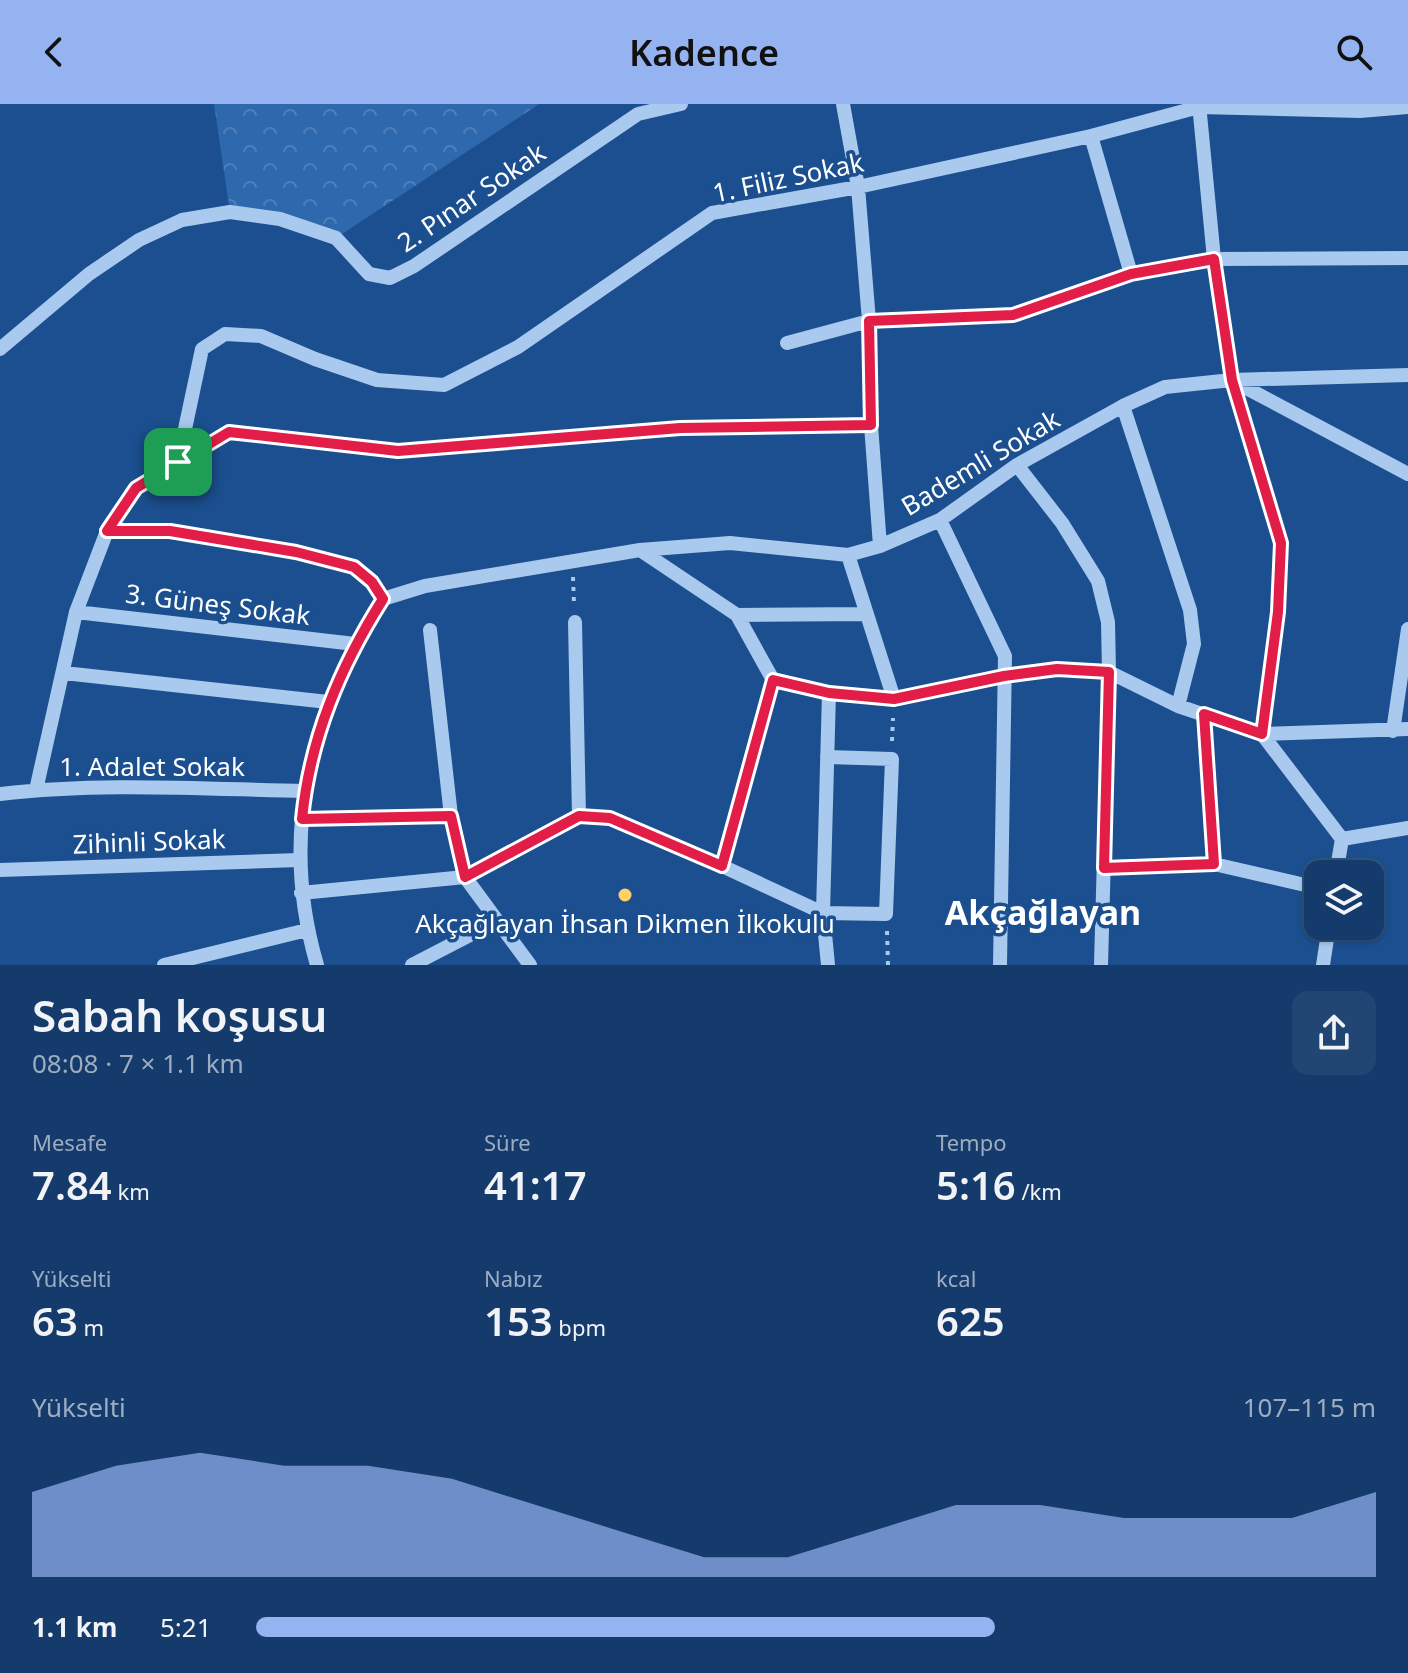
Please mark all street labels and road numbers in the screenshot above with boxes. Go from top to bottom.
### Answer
street label: 2. Pınar Sokak [390,134,552,260]
street label: 1. Filiz Sokak [709,143,867,211]
street label: Bademli Sokak [894,400,1066,524]
street label: 3. Güneş Sokak [124,575,313,633]
street label: 1. Adalet Sokak [59,748,245,784]
street label: Zihinli Sokak [72,820,226,862]

